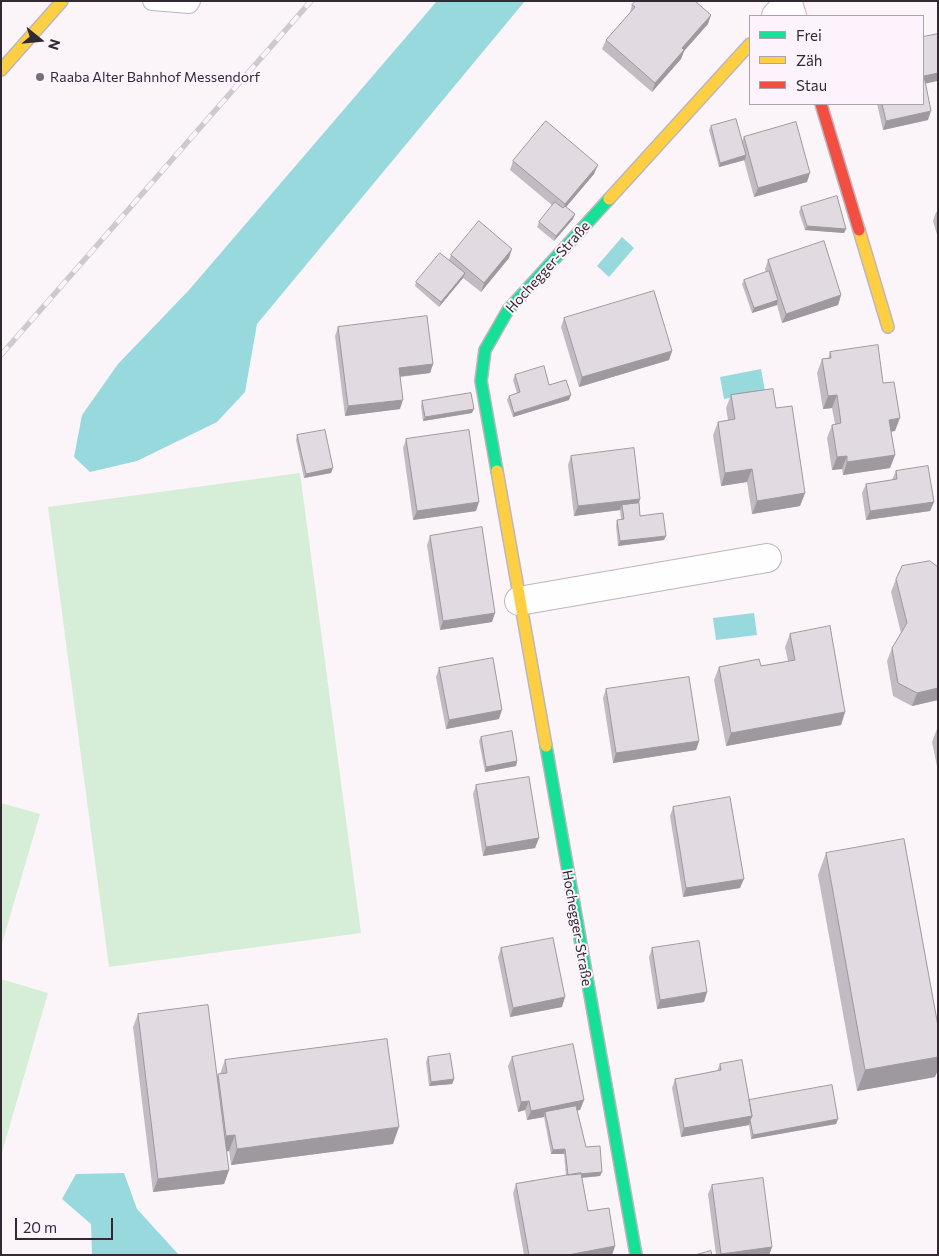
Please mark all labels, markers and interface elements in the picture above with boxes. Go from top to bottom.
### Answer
north arrow [15,15,65,65]
legend [749,15,924,105]
text: Frei [796,26,822,44]
text: N [45,37,64,52]
text: Zäh [796,51,822,69]
place label: Raaba Alter Bahnhof Messendorf [50,69,260,85]
marker: Raaba Alter Bahnhof Messendorf [34,71,46,83]
text: Stau [796,76,827,94]
street label: Hochegger-Straße [502,218,594,316]
street label: Hochegger-Straße [559,869,595,987]
scale bar [18,1208,115,1240]
text: 20 m [23,1218,57,1236]

